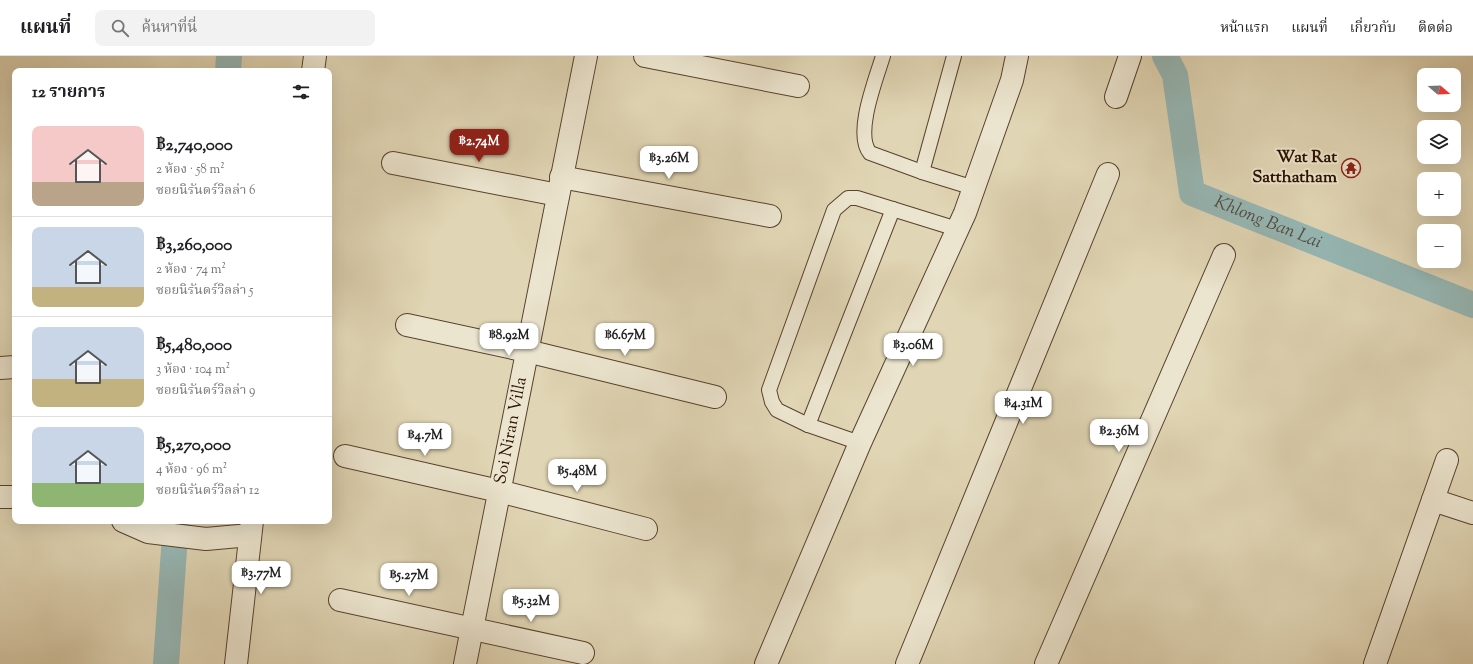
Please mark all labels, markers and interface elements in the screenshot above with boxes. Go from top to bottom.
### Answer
search box [95,10,375,46]
text: แผนที่ [20,15,71,42]
icon: search [109,17,131,39]
text: ค้นหาที่นี่ [141,18,197,39]
text: หน้าแรก [1220,19,1269,39]
text: แผนที่ [1291,19,1328,39]
text: เกี่ยวกับ [1350,19,1396,39]
text: ติดต่อ [1418,19,1453,39]
north arrow [1417,68,1461,112]
map controls [1417,68,1461,268]
text: 12 รายการ [32,81,105,105]
icon: filters [290,81,312,103]
button: layers [1417,120,1461,164]
pin: ฿2.74M [446,129,512,163]
text: ฿2.74M [459,133,499,151]
text: ฿2,740,000 [156,134,233,158]
icon: home [64,142,112,190]
pin: ฿3.26M [636,146,702,180]
place label: Wat Rat Satthatham [1252,146,1338,190]
text: ฿3.26M [649,150,689,168]
temple icon: Wat Rat Satthatham [1340,157,1362,179]
text: 2 ห้อง · 58 m² [156,161,225,179]
button: + [1417,172,1461,216]
text: ซอยนิรันดร์วิลล่า 6 [156,182,256,200]
water label: Khlong Ban Lai [1210,190,1325,256]
button: − [1417,224,1461,268]
text: ฿3,260,000 [156,234,232,258]
icon: home [64,243,112,291]
text: 2 ห้อง · 74 m² [156,261,226,279]
text: ซอยนิรันดร์วิลล่า 5 [156,282,254,300]
pin: ฿8.92M [476,323,542,357]
pin: ฿6.67M [592,323,658,357]
text: ฿8.92M [488,327,530,345]
text: ฿6.67M [604,327,646,345]
pin: ฿3.06M [880,333,946,367]
text: ฿5,480,000 [156,334,232,358]
text: ฿3.06M [893,337,933,355]
icon: home [64,343,112,391]
text: 3 ห้อง · 104 m² [156,361,230,379]
street label: Soi Niran Villa [489,375,534,486]
text: ซอยนิรันดร์วิลล่า 9 [156,382,255,400]
pin: ฿4.31M [990,391,1056,425]
text: ฿4.31M [1004,395,1042,413]
pin: ฿2.36M [1086,419,1152,453]
pin: ฿4.7M [397,423,453,457]
text: ฿2.36M [1099,423,1139,441]
text: ฿4.7M [407,427,443,445]
text: ฿5,270,000 [156,434,231,458]
icon: home [64,443,112,491]
pin: ฿5.48M [544,459,610,493]
text: 4 ห้อง · 96 m² [156,461,227,479]
text: ฿5.48M [557,463,597,481]
text: ซอยนิรันดร์วิลล่า 12 [156,482,260,500]
pin: ฿3.77M [228,561,294,595]
pin: ฿5.27M [376,563,442,597]
text: ฿3.77M [241,565,281,583]
text: ฿5.27M [389,567,429,585]
pin: ฿5.32M [498,589,564,623]
text: ฿5.32M [512,593,550,611]

